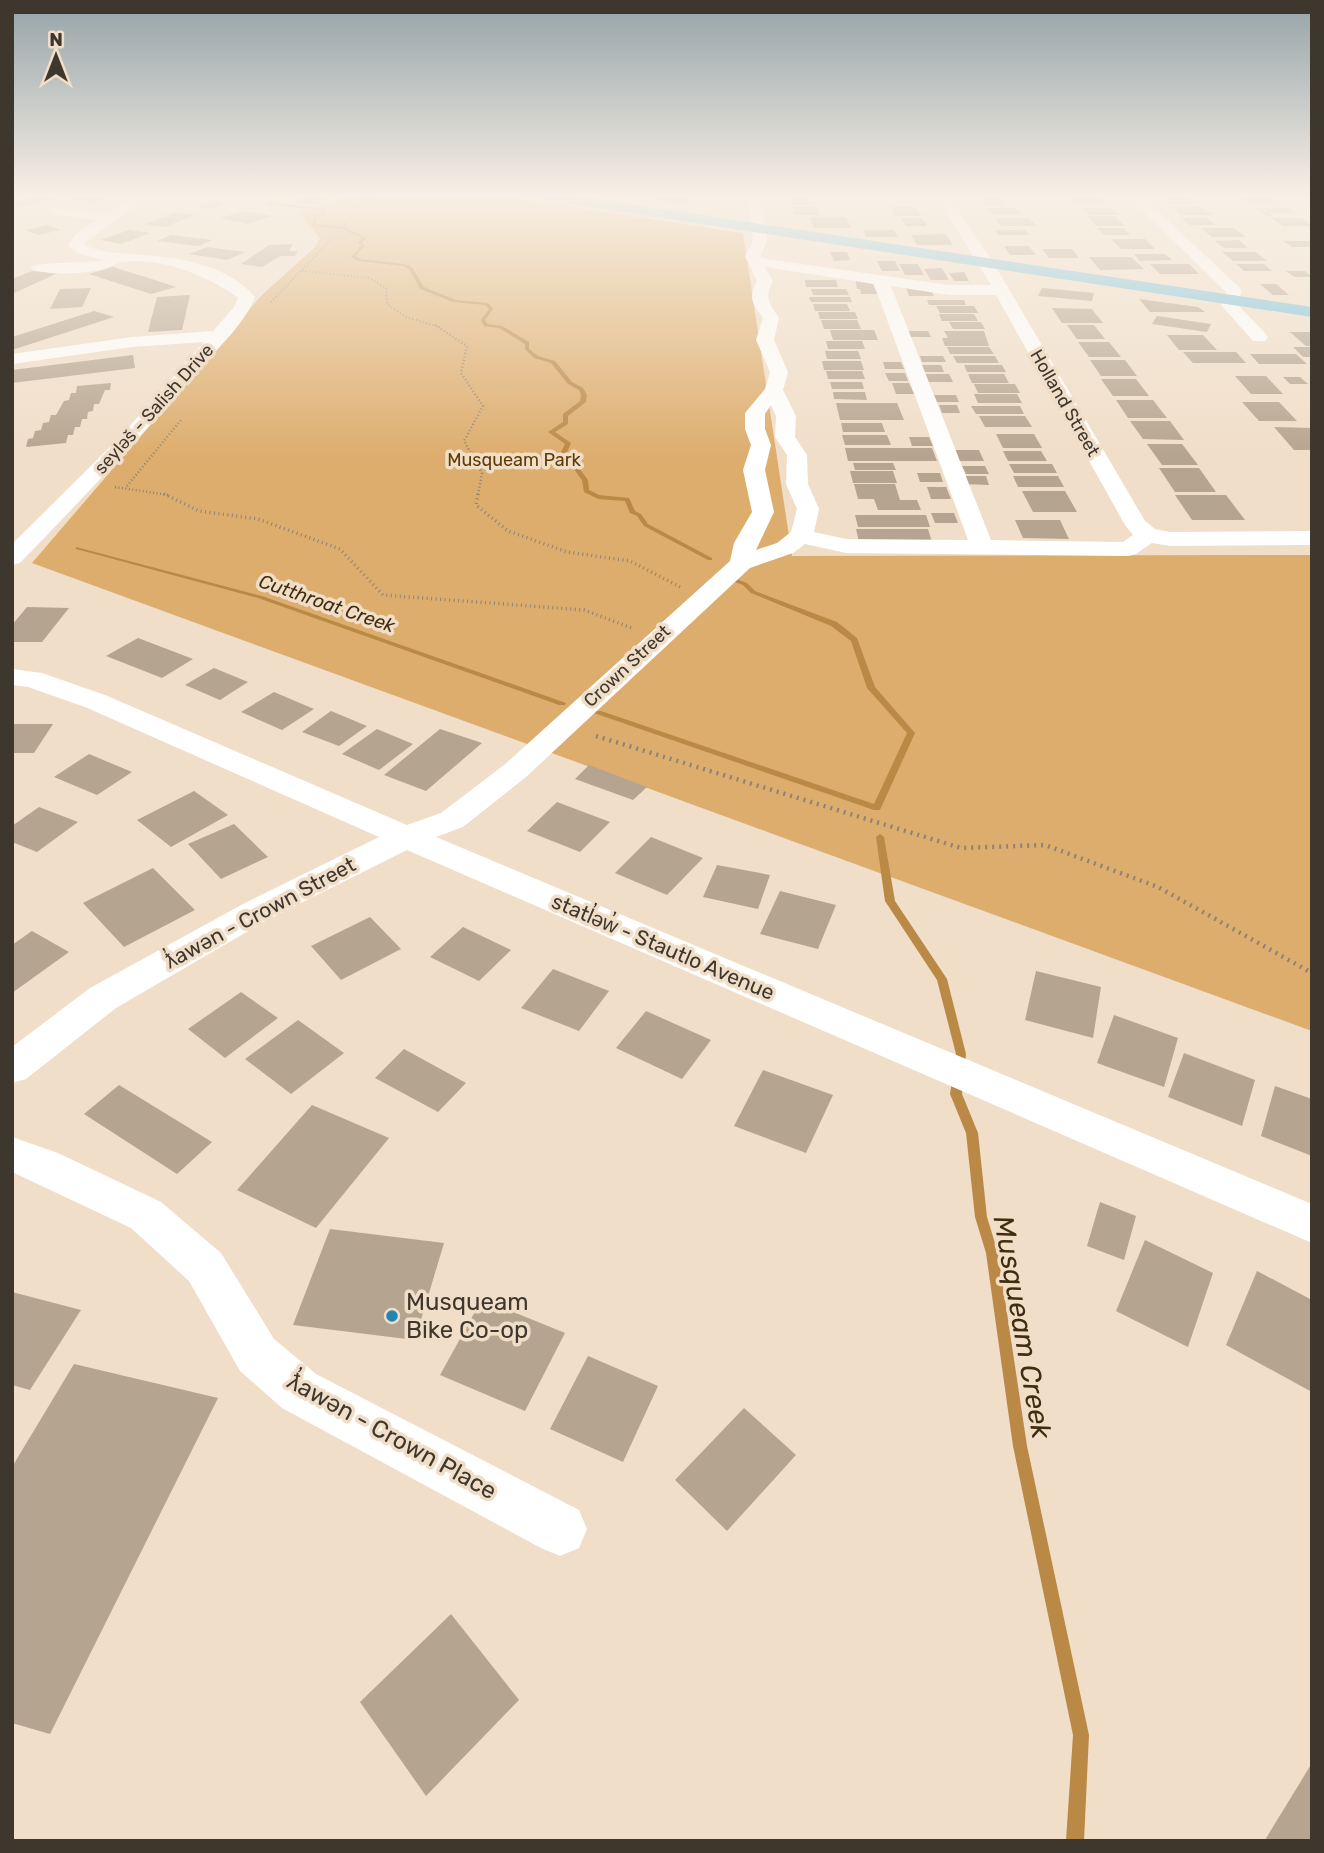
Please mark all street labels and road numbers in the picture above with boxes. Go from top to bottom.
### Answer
street label: seyləš - Salish Drive [90,339,218,479]
street label: Holland Street [1025,346,1105,460]
street label: Crown Street [579,620,675,712]
street label: ƛ̓awən - Crown Street [159,850,360,974]
street label: statl̓əw̓ - Stautlo Avenue [548,886,779,1005]
street label: ƛ̓awən - Crown Place [282,1364,503,1505]

